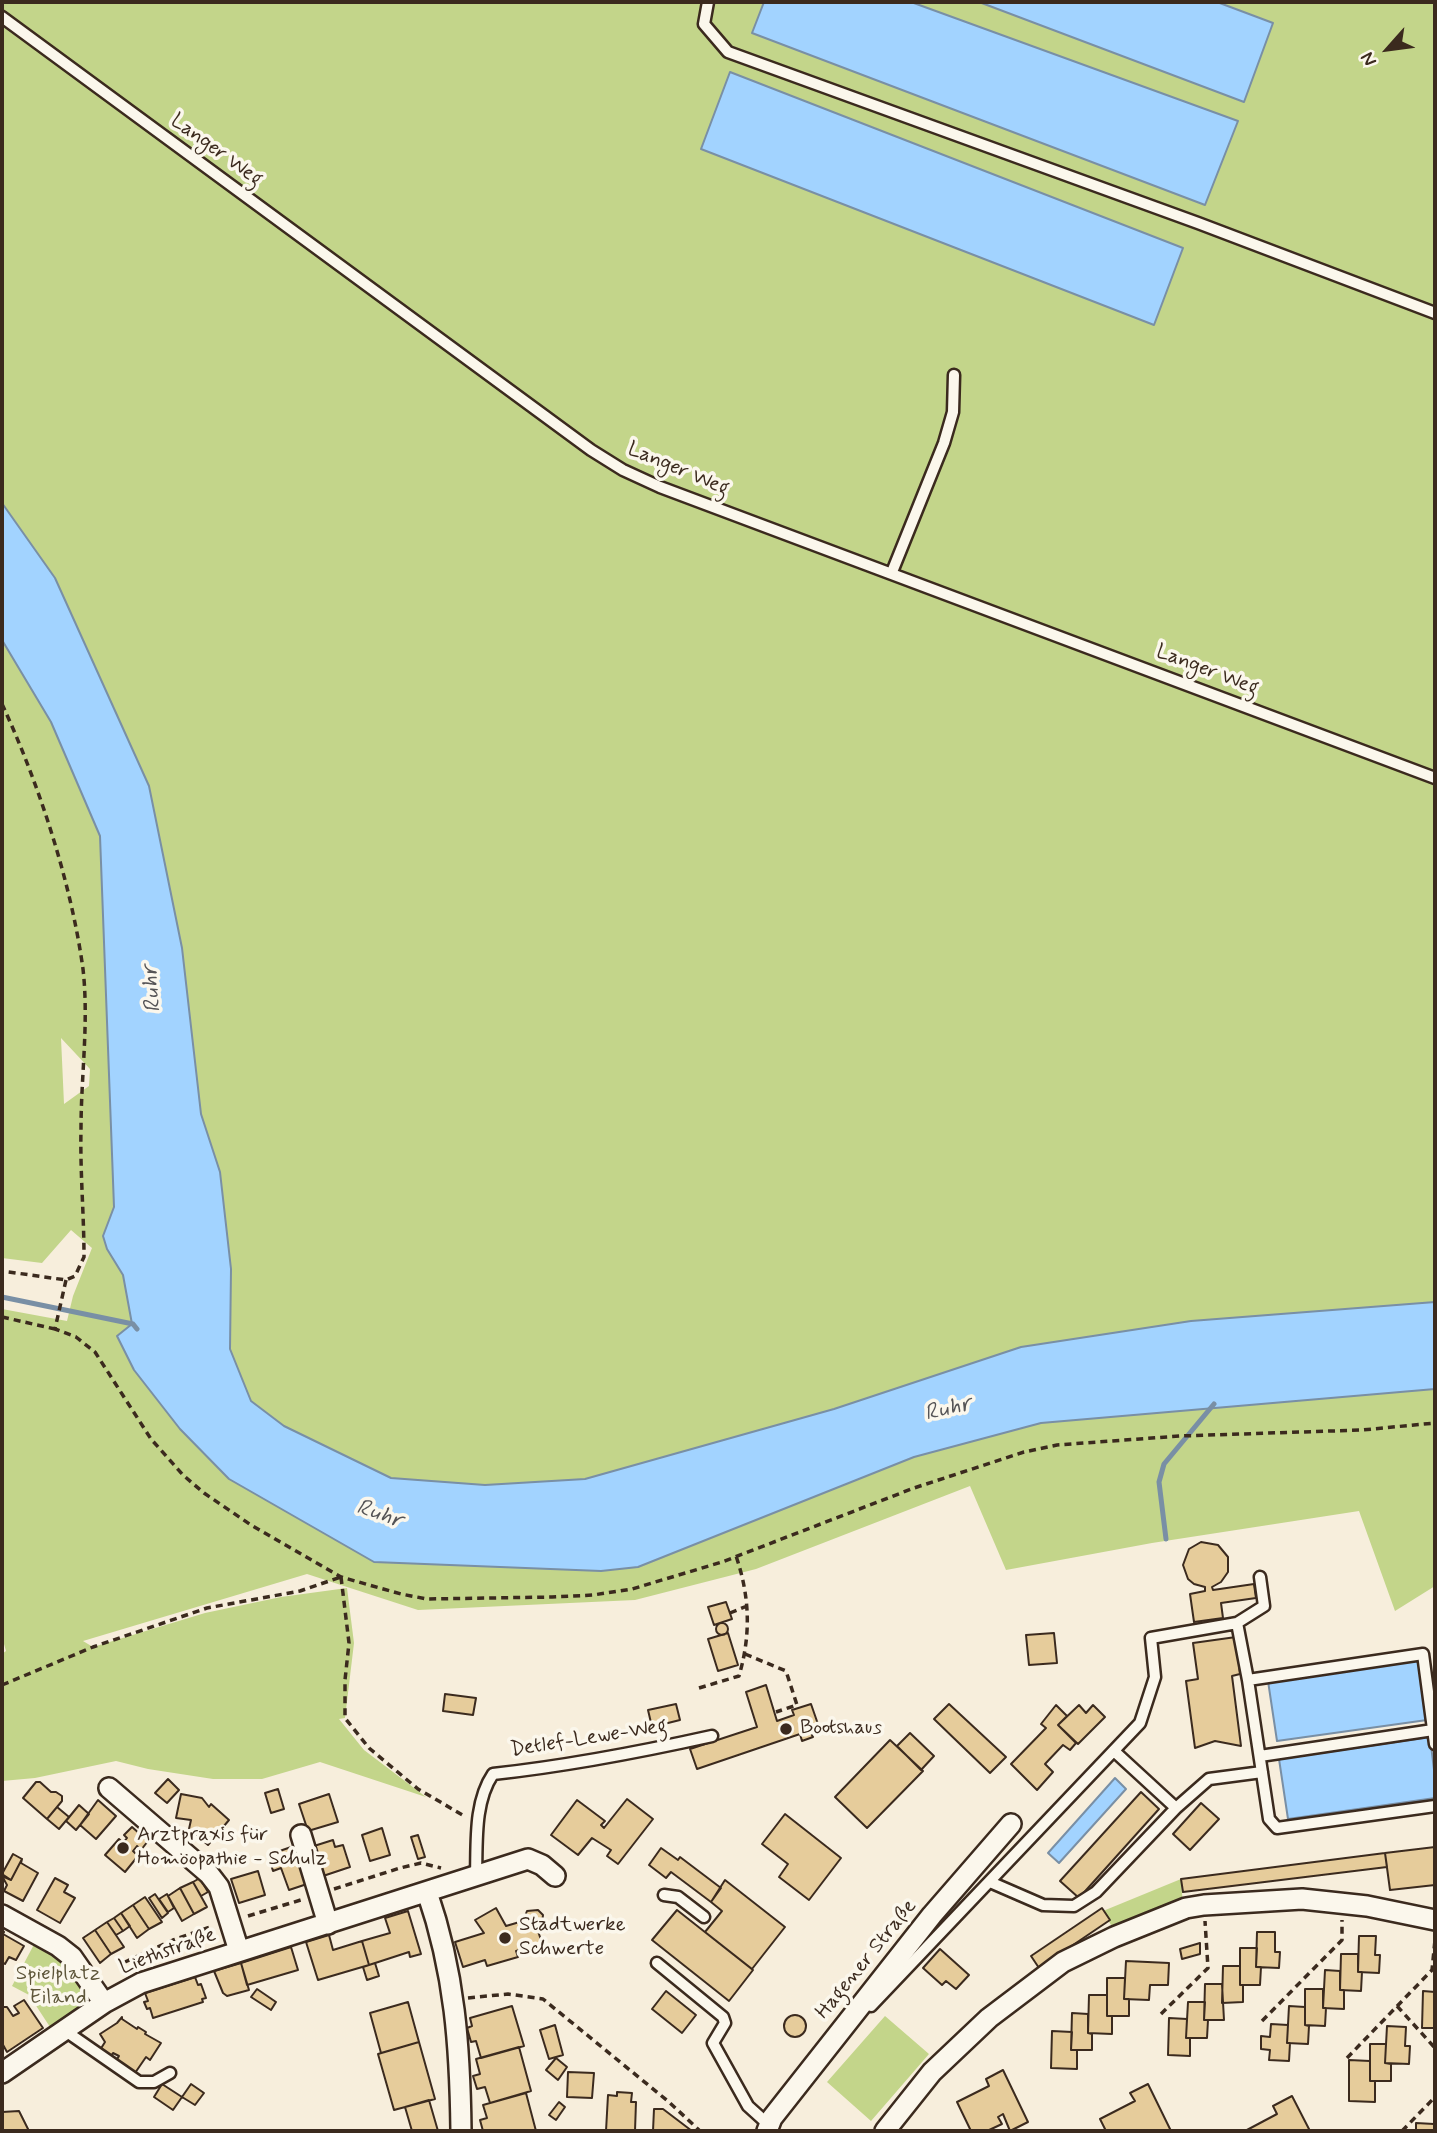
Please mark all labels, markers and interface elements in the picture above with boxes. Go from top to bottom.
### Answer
north arrow [1353,14,1423,84]
text: N [1355,48,1383,71]
street label: Langer Weg [165,109,267,193]
street label: Langer Weg [623,437,733,503]
street label: Langer Weg [1152,640,1262,702]
water label: Ruhr [137,964,169,1014]
water label: Ruhr [922,1391,974,1429]
water label: Ruhr [352,1494,406,1536]
street label: Detlef-Lewe-Weg [509,1714,669,1764]
place label: Bootshaus [800,1716,882,1742]
marker: Bootshaus [778,1721,794,1737]
place label: Arztpraxis für Homöopathie - Schulz [137,1823,327,1873]
marker: Arztpraxis für Homöopathie - Schulz [115,1840,131,1856]
street label: Hagener Straße [811,1895,923,2025]
place label: Stadtwerke Schwerte [519,1913,626,1963]
street label: Liethstraße [116,1923,220,1981]
marker: Stadtwerke Schwerte [497,1930,513,1946]
park label: Spielplatz Eiland [16,1962,100,2012]

